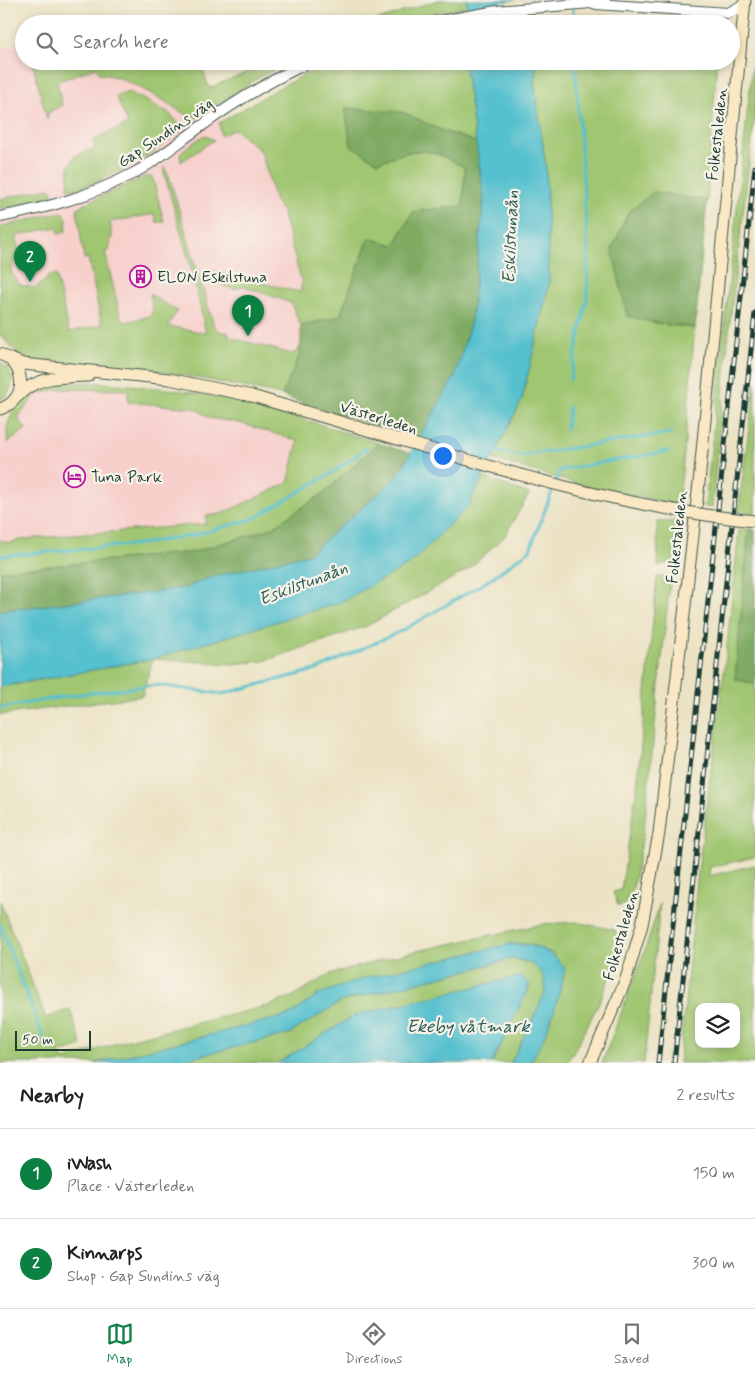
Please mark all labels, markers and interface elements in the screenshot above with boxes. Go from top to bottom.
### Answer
search box [15,15,740,70]
icon: search [33,29,61,57]
text: Search here [73,30,169,55]
street label: Folkestaleden [702,86,733,182]
street label: Gap Sundins väg [114,93,218,173]
water label: Eskilstunaån [497,190,525,284]
pin: 2 [14,241,46,282]
building icon: ELON Eskilstuna [129,264,153,288]
place label: ELON Eskilstuna [157,267,267,288]
pin: 1 [232,295,264,336]
street label: Västerleden [337,397,420,440]
your location [430,443,456,469]
hotel icon: Tuna Park [63,464,87,488]
place label: Tuna Park [91,467,162,488]
street label: Folkestaleden [662,489,693,585]
water label: Eskilstunaån [255,556,351,612]
street label: Folkestaleden [599,887,644,983]
map controls [695,1003,740,1048]
button: layers [695,1003,740,1048]
water label: Ekeby våtmark [406,1015,530,1039]
scale bar [15,1028,91,1051]
text: 50 m [22,1031,53,1049]
text: Nearby [20,1082,84,1110]
text: 2 results [677,1085,735,1106]
text: iWash [67,1151,112,1176]
text: 1 [32,1163,40,1184]
text: 150 m [693,1163,735,1184]
text: Place · Västerleden [67,1176,194,1197]
text: Kinnarps [67,1241,142,1266]
text: 2 [32,1253,40,1274]
text: 300 m [692,1253,735,1274]
text: Shop · Gap Sundins väg [67,1266,220,1287]
tab: Map [106,1320,134,1368]
tab: Directions [345,1320,403,1368]
tab: Saved [614,1320,649,1368]

